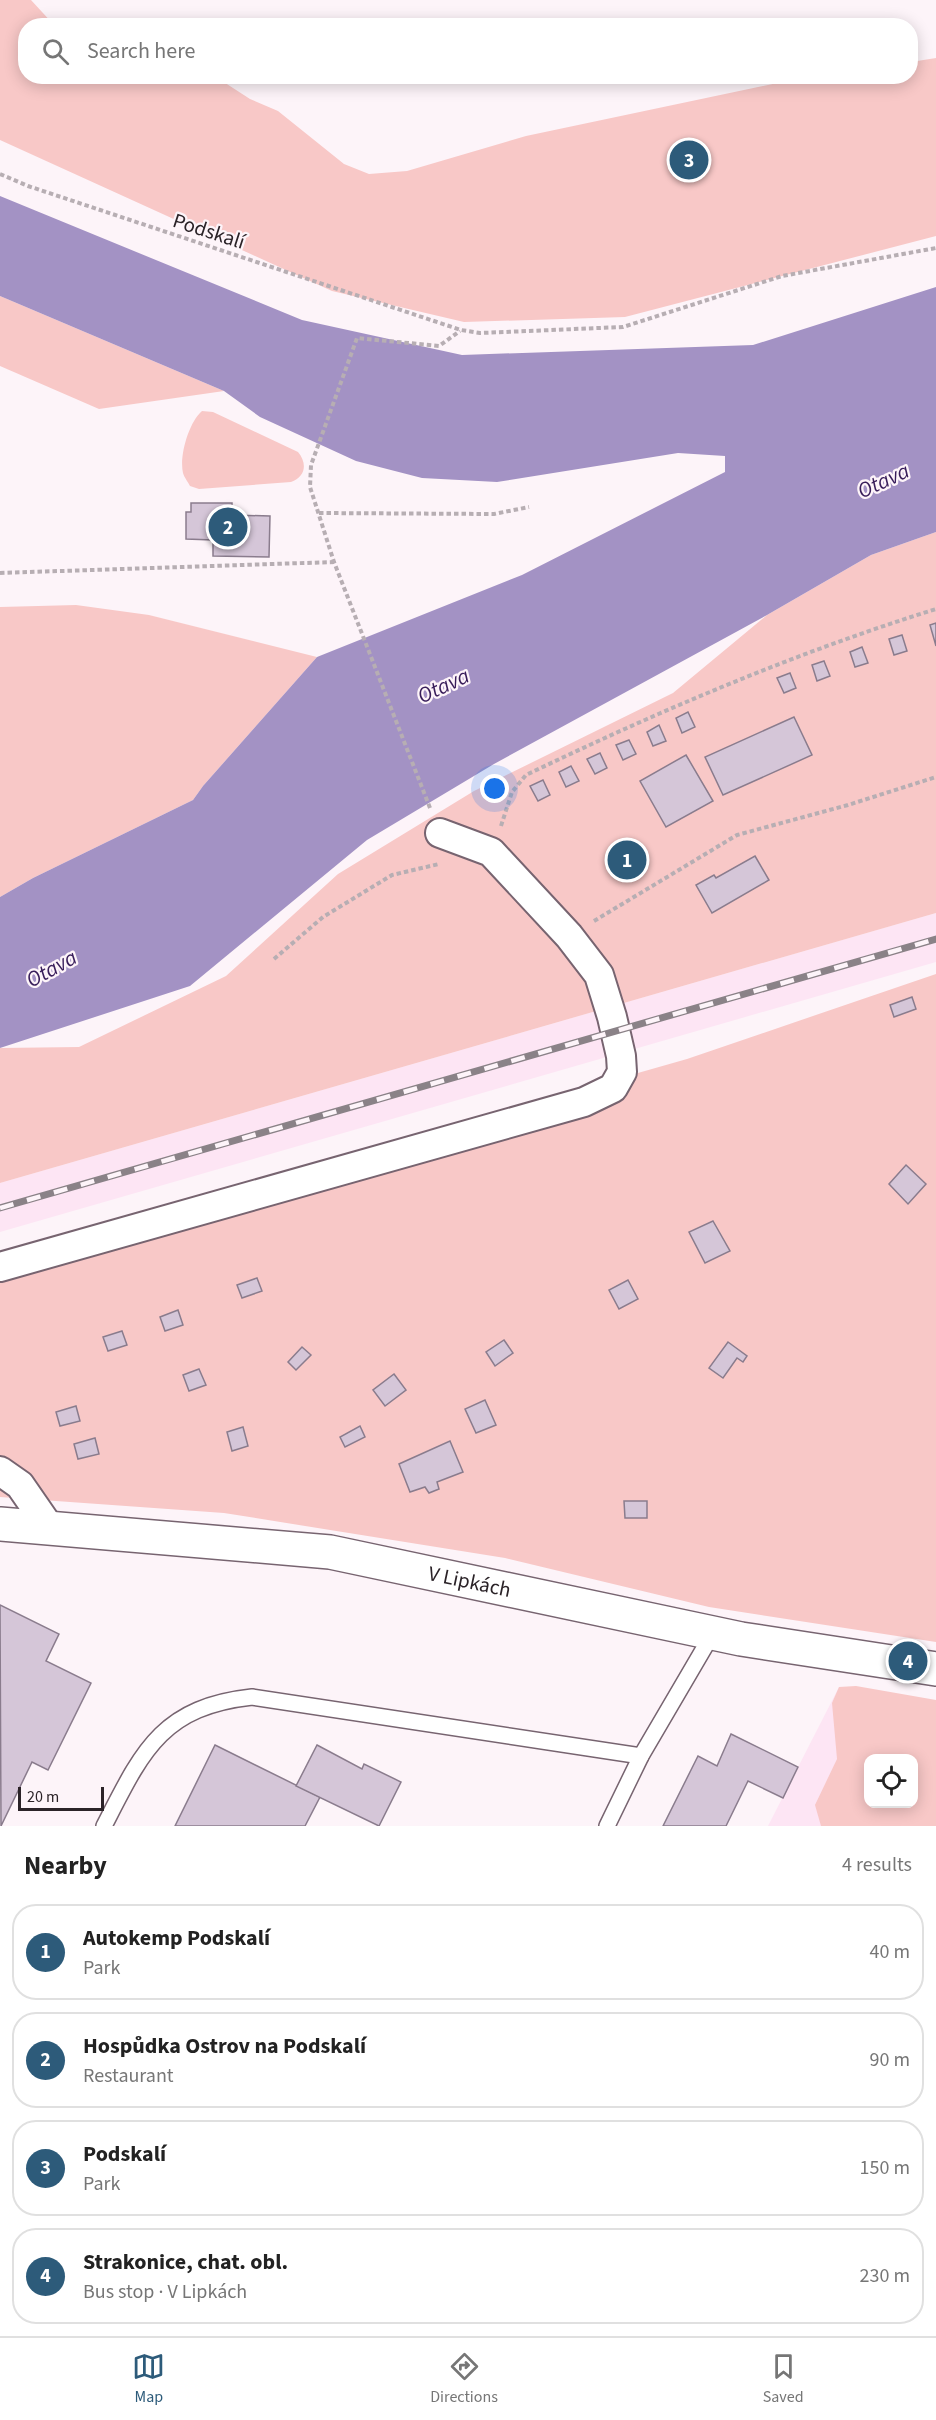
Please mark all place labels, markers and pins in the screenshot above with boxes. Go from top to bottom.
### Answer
pin: 3 [670,138,708,182]
pin: 2 [208,504,248,550]
pin: 1 [608,838,646,882]
pin: 4 [888,1638,928,1684]

